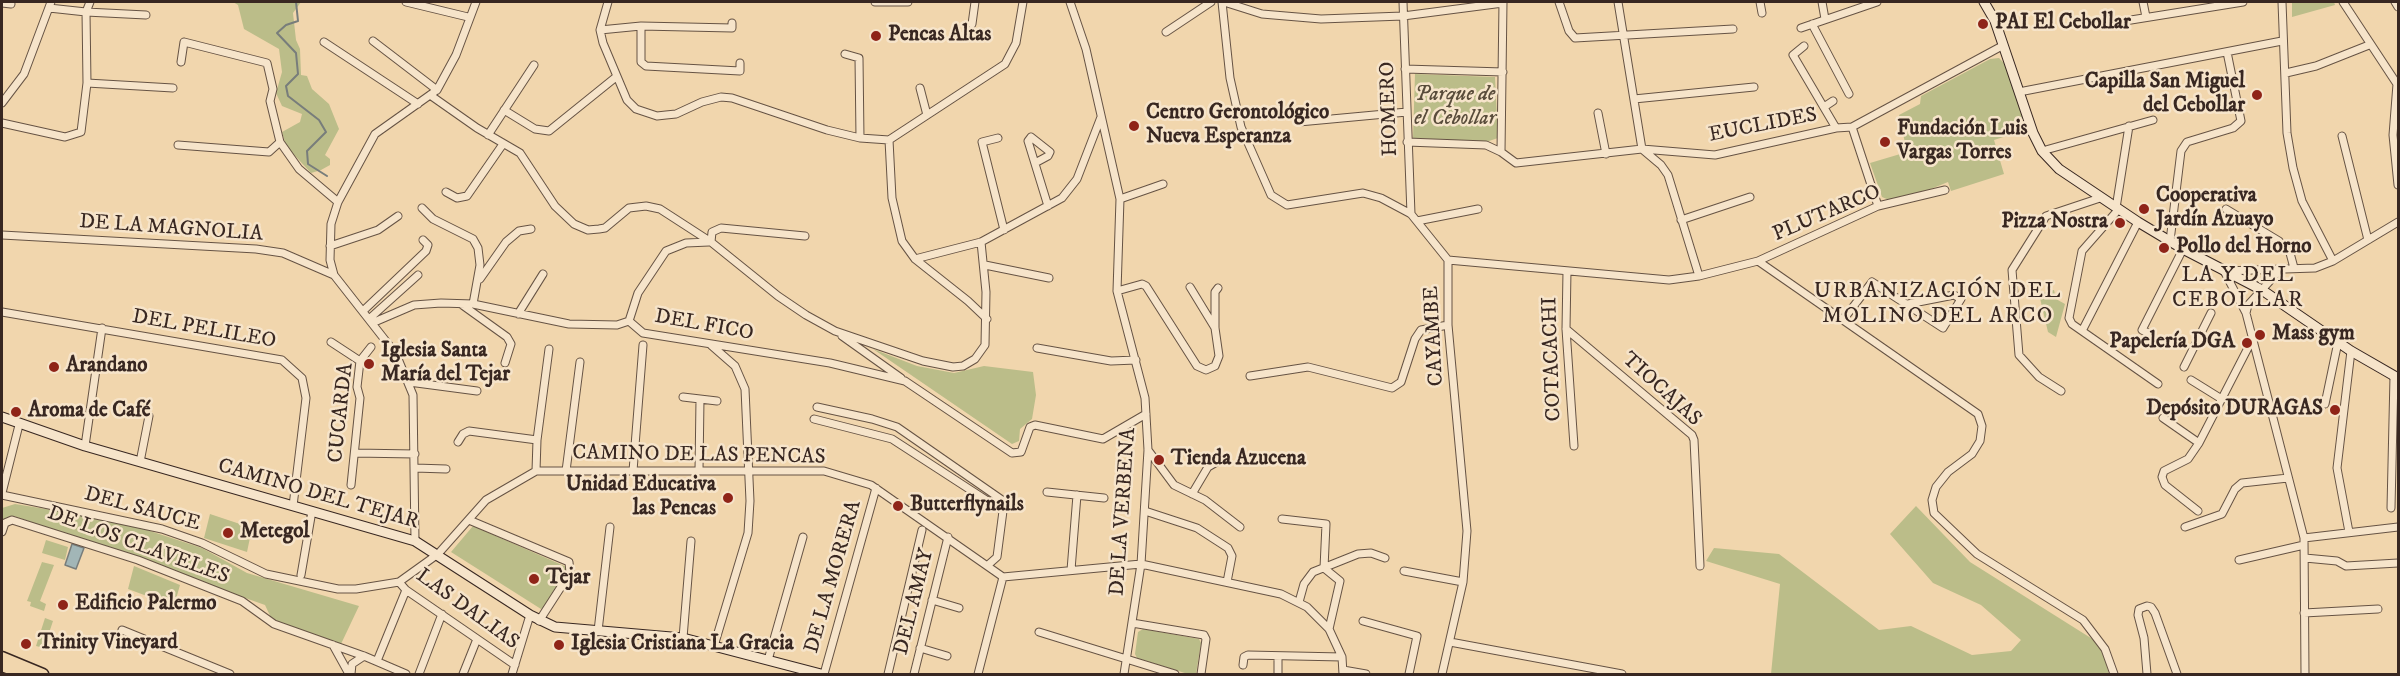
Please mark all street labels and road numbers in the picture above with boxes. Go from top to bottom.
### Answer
street label: HOMERO [1376,61,1404,157]
street label: EUCLIDES [1707,103,1819,149]
street label: PLUTARCO [1769,180,1885,248]
street label: DE LA MAGNOLIA [78,210,264,248]
street label: CAYAMBE [1420,285,1450,387]
street label: COTACACHI [1538,296,1568,422]
street label: DEL PELILEO [130,305,278,355]
street label: DEL FICO [653,305,755,347]
street label: TIOCAJAS [1616,348,1706,432]
street label: CUCARDA [324,362,360,464]
street label: DE LA VERBENA [1106,427,1142,597]
street label: CAMINO DE LAS PENCAS [572,441,826,471]
street label: CAMINO DEL TEJAR [215,454,421,536]
street label: DEL SAUCE [81,482,203,538]
street label: DE LA MORERA [800,498,868,656]
street label: DE LOS CLAVELES [44,501,232,591]
street label: DEL AMAY [890,546,940,658]
street label: LAS DALIAS [411,564,523,656]

